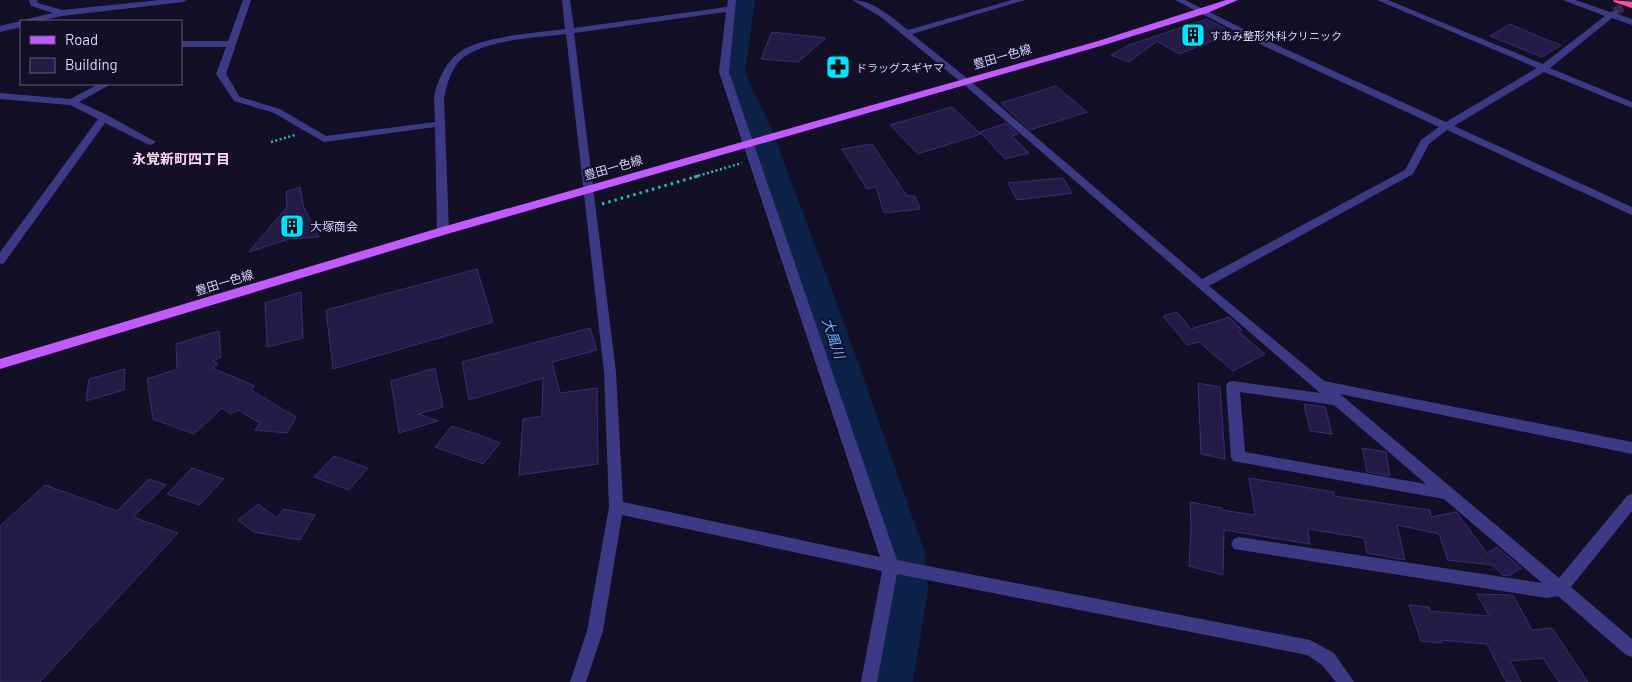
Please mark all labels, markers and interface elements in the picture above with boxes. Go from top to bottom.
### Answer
legend [20,20,182,85]
building icon: すあみ整形外科クリニック [1180,22,1206,48]
place label: すあみ整形外科クリニック [1210,29,1342,42]
text: Road [65,30,98,48]
street label: 豊田一色線 [971,41,1033,71]
pharmacy icon: ドラッグスギヤマ [825,54,851,80]
text: Building [65,55,118,73]
place label: ドラッグスギヤマ [856,61,944,74]
district label: 永覚新町四丁目 [132,150,230,167]
street label: 豊田一色線 [582,152,644,182]
building icon: 大塚商会 [279,213,305,239]
place label: 大塚商会 [310,219,358,233]
street label: 豊田一色線 [193,267,255,297]
water label: 大風川 [819,315,850,363]

